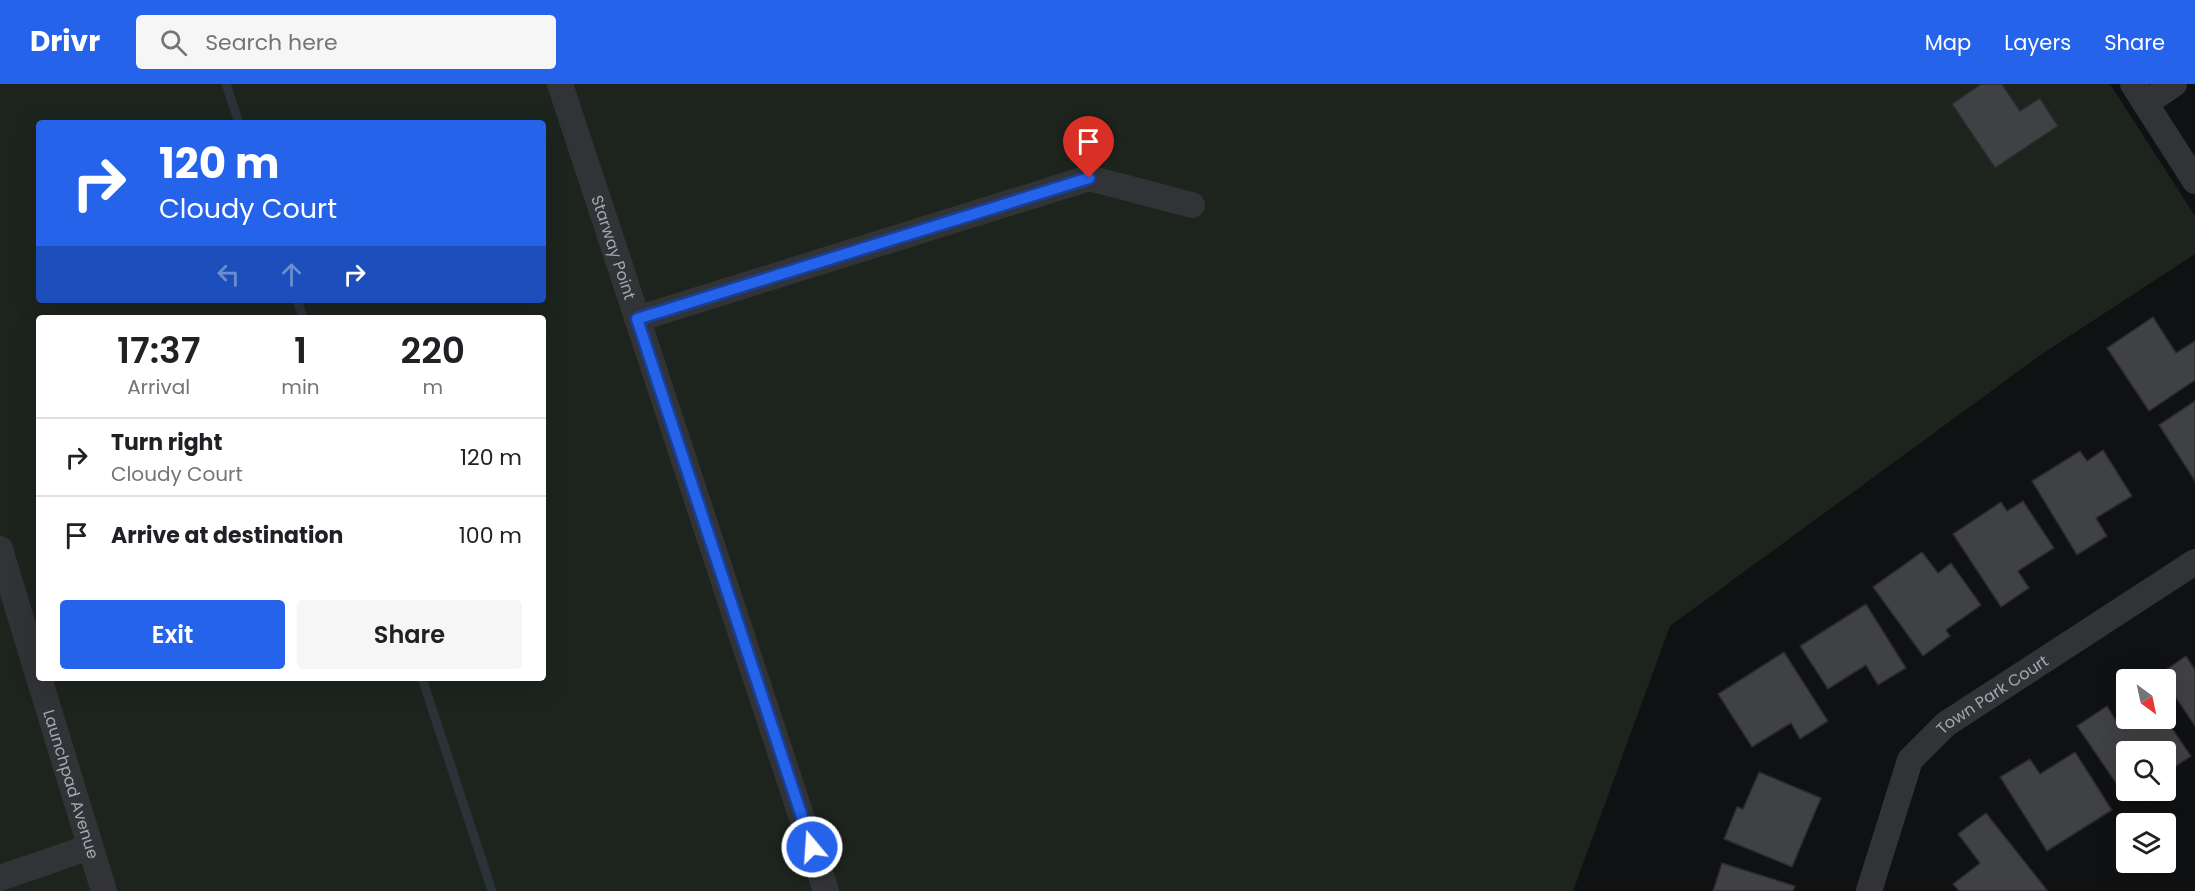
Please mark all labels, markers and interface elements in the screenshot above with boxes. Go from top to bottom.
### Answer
search box [136,15,556,69]
text: Drivr [30,22,100,61]
icon: search [157,26,190,59]
text: Search here [205,27,338,58]
text: Map [1925,28,1971,57]
text: Layers [2004,28,2071,57]
text: Share [2104,28,2165,57]
pin [1063,116,1114,178]
icon: arrive [1072,125,1105,158]
text: 120 m [159,134,280,193]
icon: right [60,144,138,222]
text: Cloudy Court [159,190,337,227]
street label: Starway Point [586,192,642,303]
icon: left [212,258,245,291]
icon: ahead [275,258,308,291]
icon: right [338,258,371,291]
text: 17:37 [117,325,200,376]
text: 1 [294,325,307,376]
text: 220 [400,325,465,376]
text: Arrival [127,373,190,401]
text: min [281,373,320,401]
text: m [422,373,443,401]
text: Turn right [111,427,222,458]
icon: right [60,441,93,474]
text: 120 m [460,442,522,473]
text: Cloudy Court [111,460,243,488]
icon: arrive [60,519,93,552]
text: Arrive at destination [111,520,343,551]
text: 100 m [459,520,522,551]
button: Exit [60,600,285,669]
button: Share [297,600,522,669]
street label: Town Park Court [1931,649,2053,739]
north arrow [2116,669,2176,729]
map controls [2116,669,2176,873]
street label: Launchpad Avenue [38,707,105,862]
button: search [2116,741,2176,801]
button: layers [2116,813,2176,873]
position arrow [780,815,844,879]

